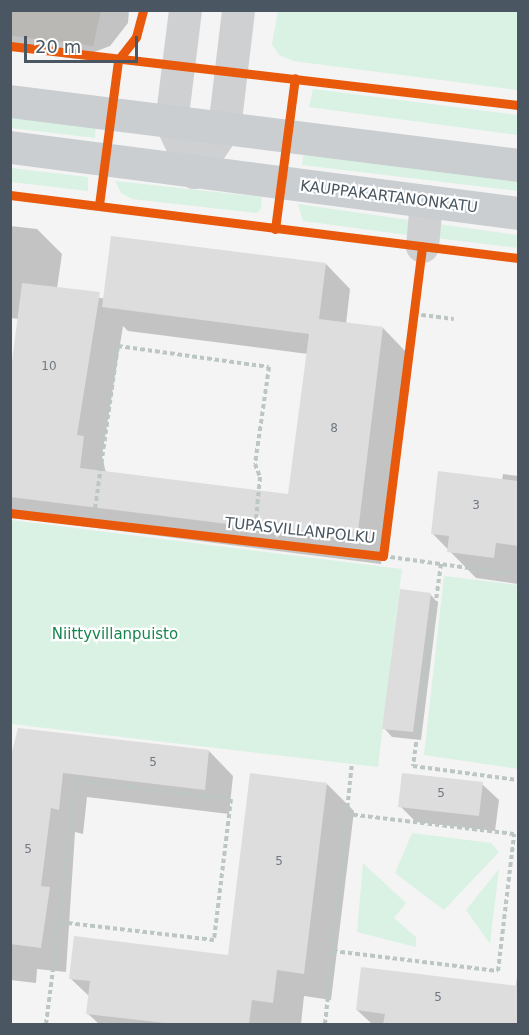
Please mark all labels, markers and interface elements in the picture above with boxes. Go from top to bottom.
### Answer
scale bar [27,24,141,62]
text: 20 m [35,36,81,57]
street label: KAUPPAKARTANONKATU [299,177,479,217]
house number: 10 [41,360,57,374]
house number: 8 [330,422,338,436]
house number: 3 [472,499,480,513]
street label: TUPASVILLANPOLKU [224,514,376,548]
park label: Niittyvillanpuisto [52,626,178,644]
house number: 5 [149,756,157,770]
house number: 5 [437,787,445,801]
house number: 5 [24,843,32,857]
house number: 5 [275,855,283,869]
house number: 5 [434,991,442,1005]

